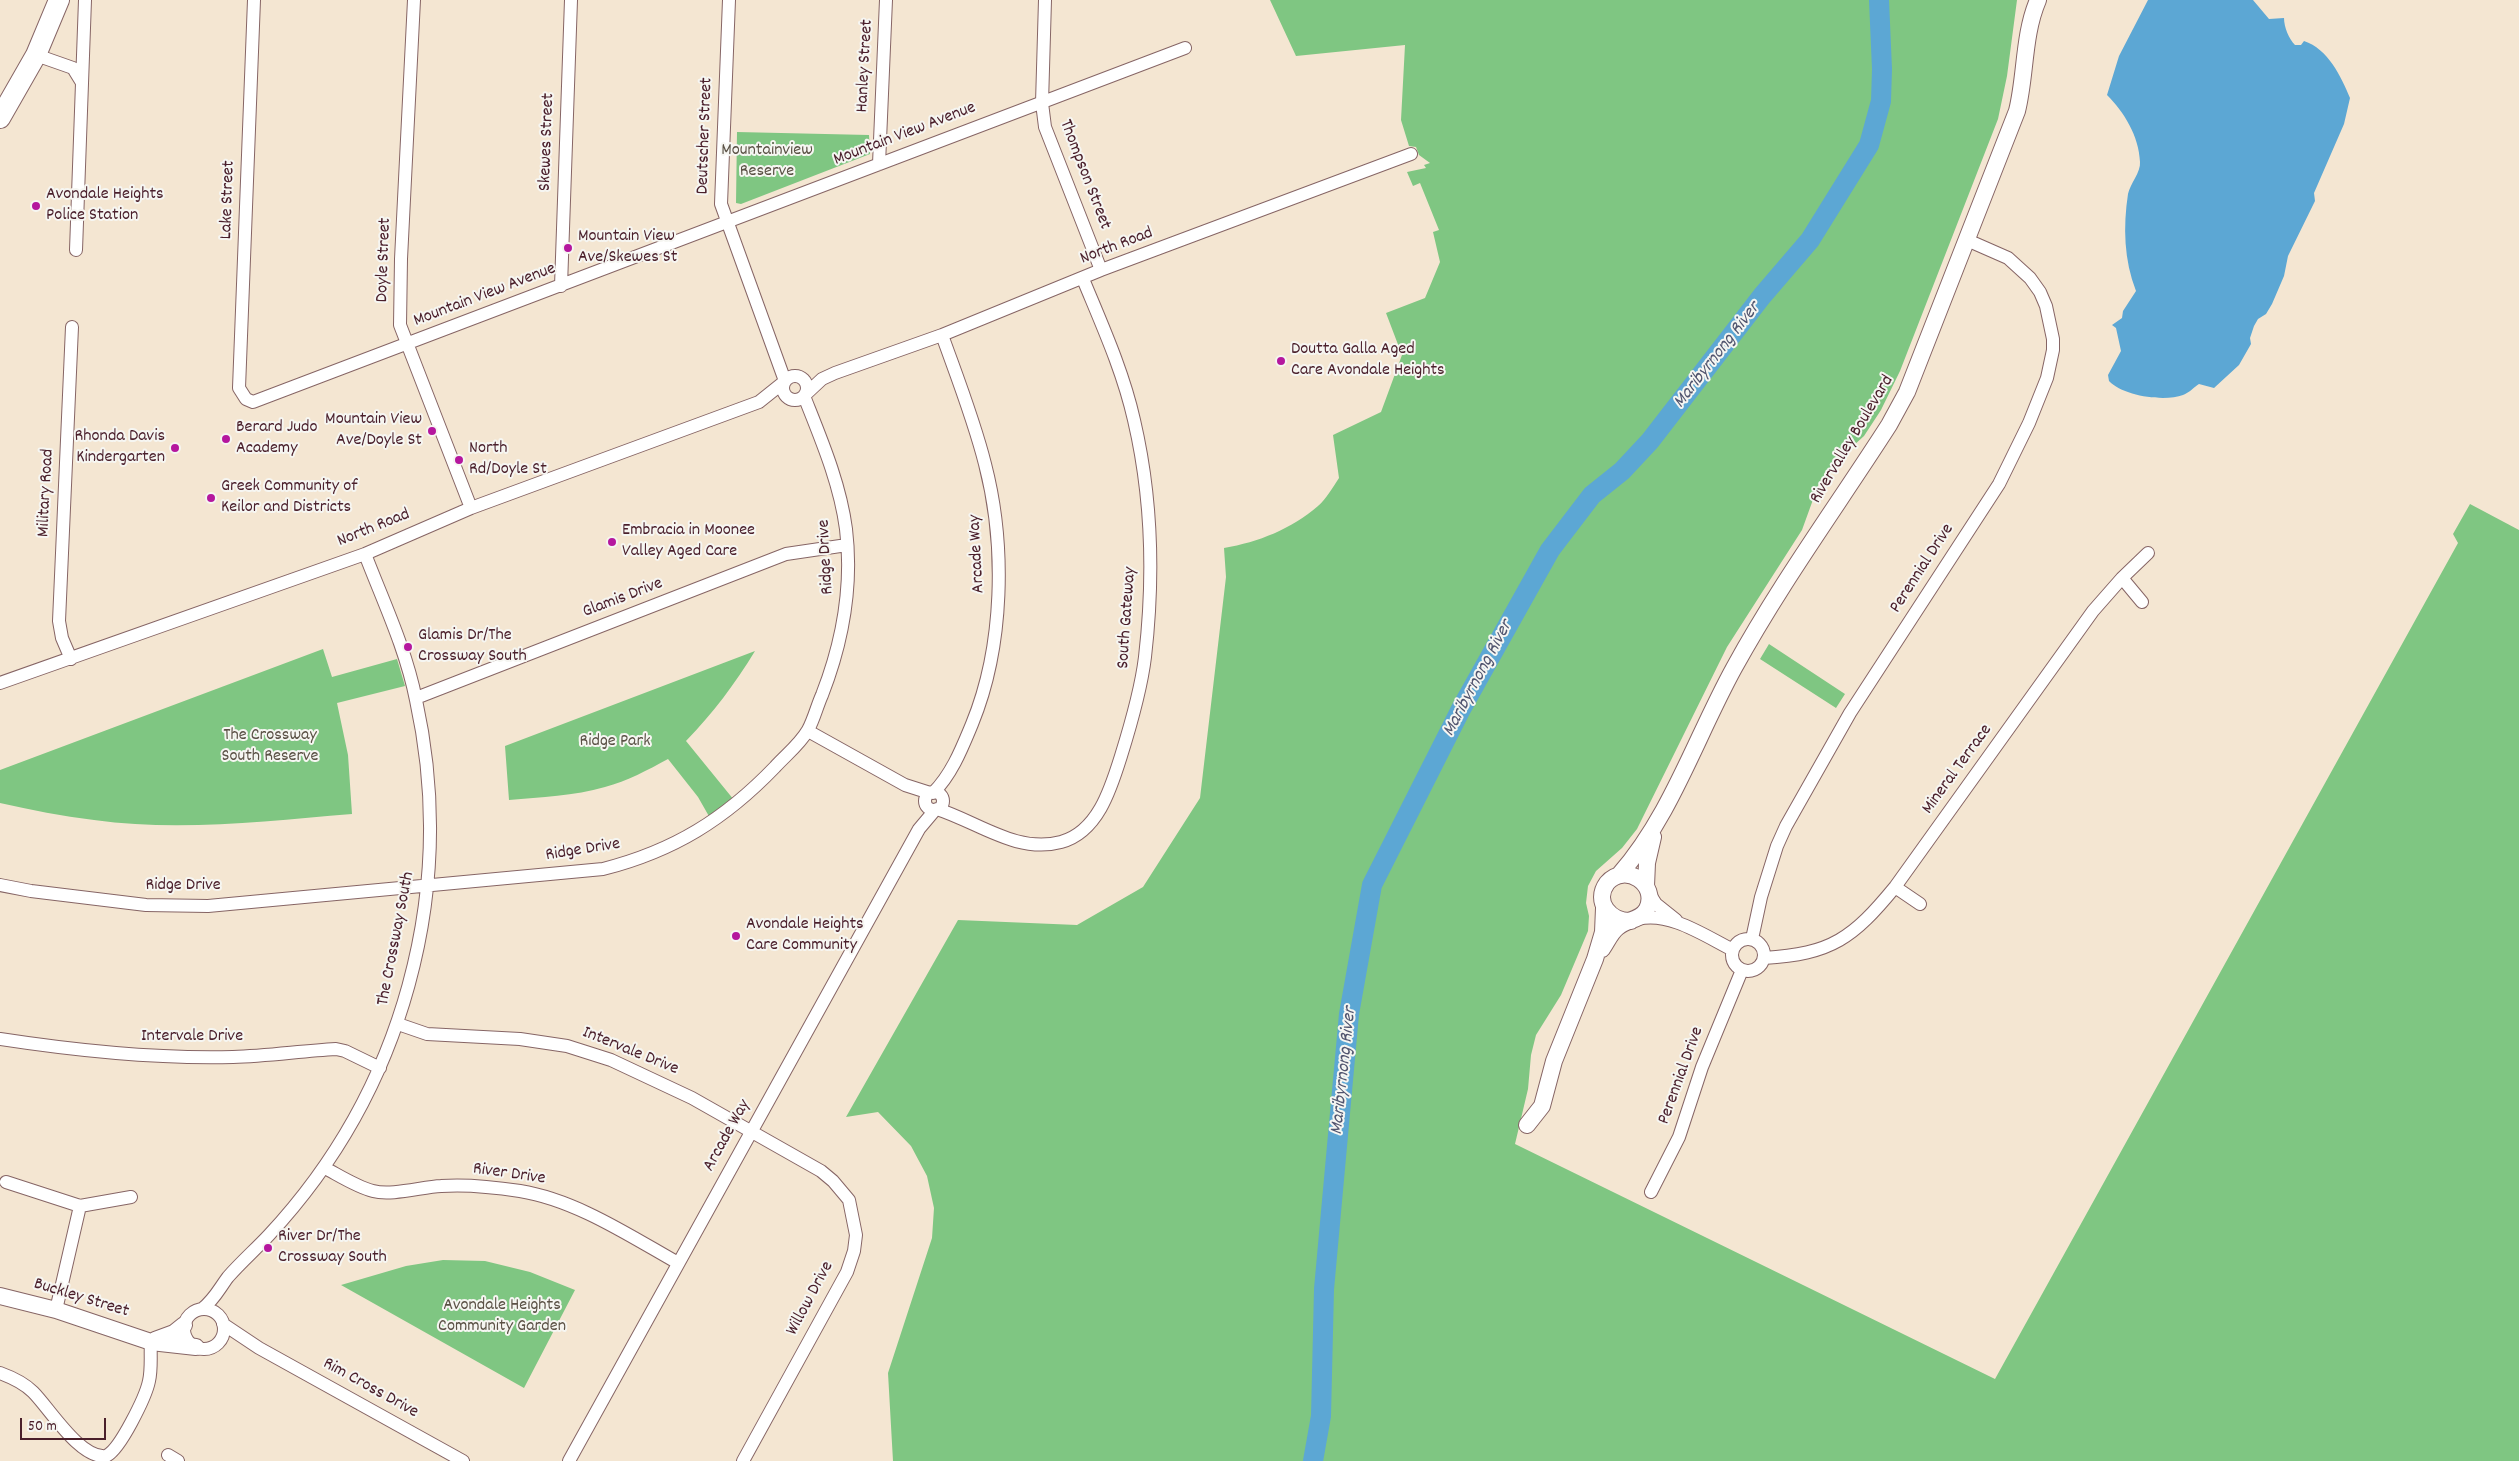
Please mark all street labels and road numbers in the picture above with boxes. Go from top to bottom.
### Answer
street label: Hanley Street [853,19,879,113]
street label: Deutscher Street [693,77,719,195]
street label: Skewes Street [535,93,561,191]
street label: Mountain View Avenue [831,98,979,172]
street label: Thompson Street [1053,117,1115,233]
street label: Lake Street [217,160,241,240]
street label: Doyle Street [373,217,397,303]
street label: North Road [1078,223,1156,271]
street label: Mountain View Avenue [411,259,559,333]
street label: Rivervalley Boulevard [1806,372,1900,508]
street label: Military Road [34,448,60,538]
street label: North Road [335,505,413,553]
street label: Arcade Way [965,514,991,594]
street label: Ridge Drive [814,519,840,595]
street label: Perennial Drive [1886,520,1960,618]
street label: South Gateway [1114,566,1142,670]
street label: Glamis Drive [580,574,666,624]
street label: Mineral Terrace [1918,721,1998,819]
street label: Ridge Drive [544,834,622,868]
street label: The Crossway South [373,870,421,1008]
street label: Ridge Drive [145,876,221,898]
street label: Intervale Drive [579,1023,681,1081]
street label: Perennial Drive [1654,1024,1710,1128]
street label: Intervale Drive [141,1027,243,1049]
street label: Arcade Way [699,1096,757,1176]
street label: River Drive [471,1159,547,1191]
street label: Willow Drive [783,1258,839,1340]
street label: Buckley Street [31,1274,131,1324]
street label: Rim Cross Drive [318,1354,422,1424]

